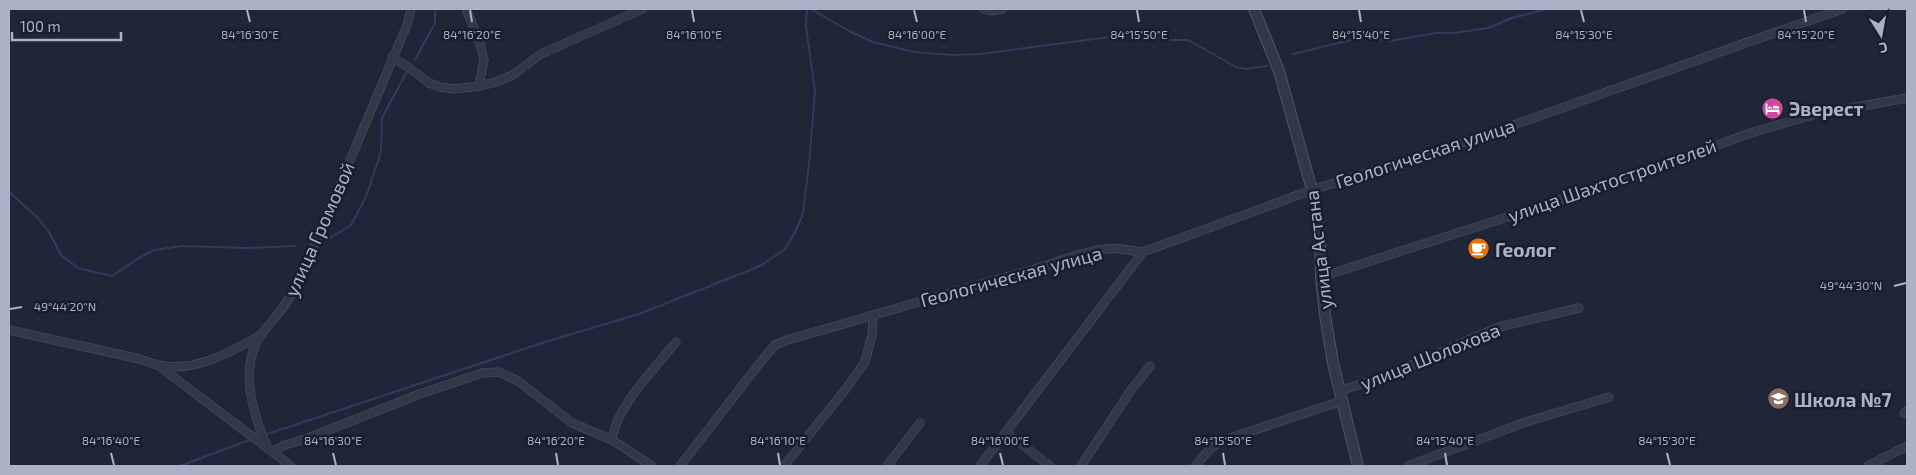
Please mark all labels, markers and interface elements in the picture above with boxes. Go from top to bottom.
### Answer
scale bar [12,10,121,42]
north arrow [1856,10,1906,60]
text: 100 m [20,17,61,35]
text: 84°16'30"E [221,27,279,41]
text: 84°16'20"E [443,27,501,41]
text: 84°16'10"E [666,27,722,41]
text: 84°16'00"E [888,27,947,41]
text: 84°15'50"E [1110,27,1168,41]
text: 84°15'40"E [1332,27,1390,41]
text: 84°15'30"E [1555,27,1613,41]
text: 84°15'20"E [1777,27,1835,41]
text: С [1878,39,1889,57]
hotel icon: Эверест [1761,96,1785,120]
place label: Эверест [1789,97,1864,120]
street label: Геологическая улица [1332,113,1518,194]
street label: улица Шахтостроителей [1505,134,1720,227]
street label: улица Громовой [279,158,360,300]
street label: улица Астана [1299,189,1338,311]
cafe icon: Геолог [1467,237,1491,261]
place label: Геолог [1495,238,1556,261]
street label: Геологическая улица [918,241,1105,312]
text: 49°44'30"N [1820,278,1882,292]
text: 49°44'20"N [34,299,96,313]
street label: улица Шолохова [1357,317,1504,395]
school or university icon: Школа №7 [1766,387,1790,411]
place label: Школа №7 [1794,388,1892,411]
text: 84°16'40"E [82,433,141,447]
text: 84°16'30"E [304,433,362,447]
text: 84°16'20"E [527,433,585,447]
text: 84°16'10"E [750,433,806,447]
text: 84°16'00"E [971,433,1030,447]
text: 84°15'50"E [1194,433,1252,447]
text: 84°15'40"E [1416,433,1474,447]
text: 84°15'30"E [1638,433,1696,447]

